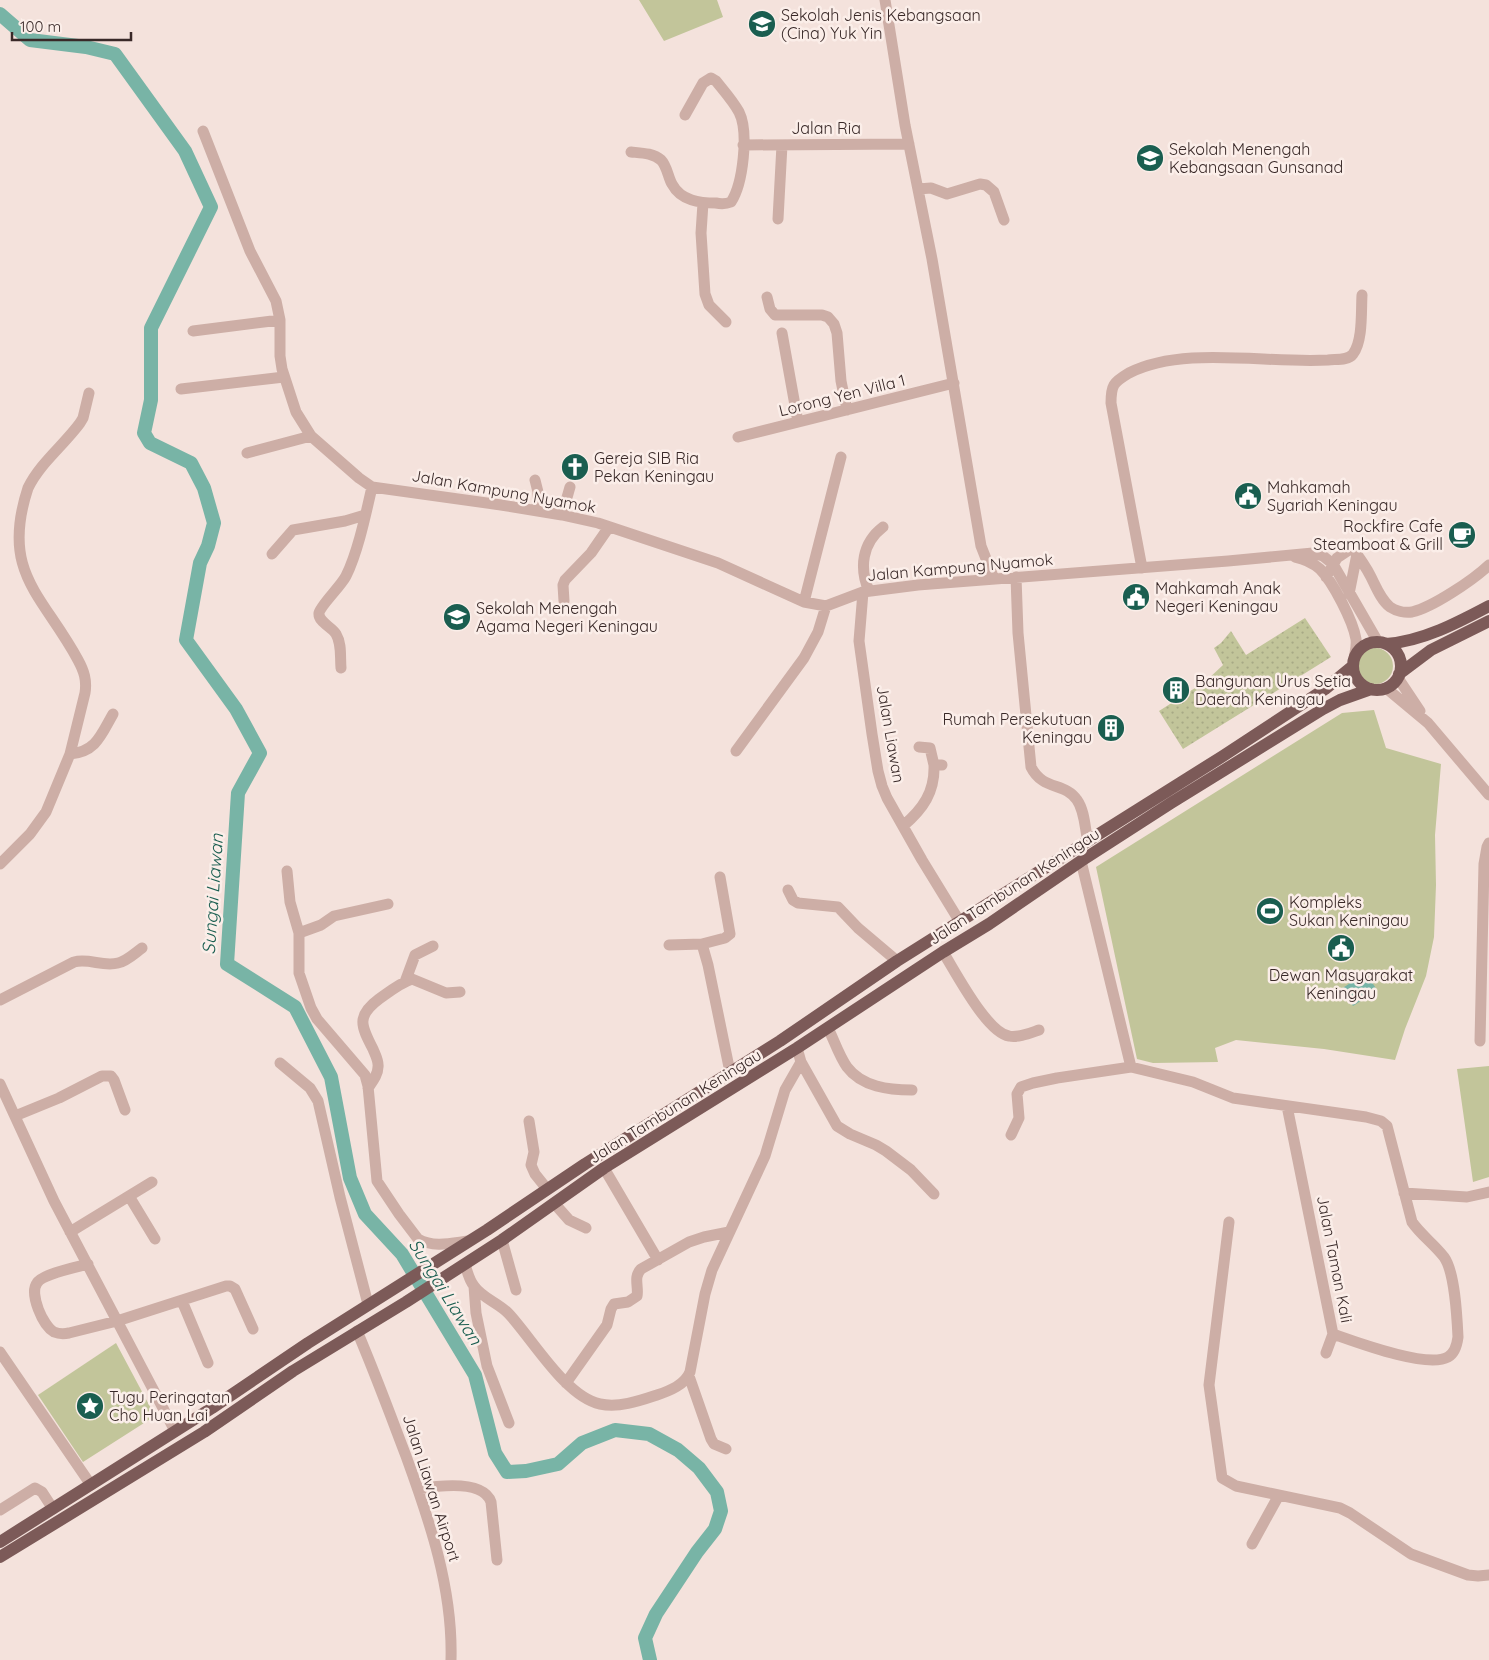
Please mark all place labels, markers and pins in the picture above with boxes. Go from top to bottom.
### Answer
place label: Sekolah Jenis Kebangsaan (Cina) Yuk Yin [781,5,981,43]
school or university icon: Sekolah Jenis Kebangsaan (Cina) Yuk Yin [747,9,777,39]
place label: Sekolah Menengah Kebangsaan Gunsanad [1169,139,1343,177]
school or university icon: Sekolah Menengah Kebangsaan Gunsanad [1135,143,1165,173]
place label: Gereja SIB Ria Pekan Keningau [594,448,714,486]
church icon: Gereja SIB Ria Pekan Keningau [560,452,590,482]
place label: Mahkamah Syariah Keningau [1267,477,1397,515]
public building icon: Mahkamah Syariah Keningau [1233,481,1263,511]
place label: Rockfire Cafe Steamboat & Grill [1313,516,1443,554]
cafe icon: Rockfire Cafe Steamboat & Grill [1447,520,1477,550]
place label: Mahkamah Anak Negeri Keningau [1155,578,1281,616]
public building icon: Mahkamah Anak Negeri Keningau [1121,582,1151,612]
place label: Sekolah Menengah Agama Negeri Keningau [476,598,658,636]
school or university icon: Sekolah Menengah Agama Negeri Keningau [442,602,472,632]
place label: Bangunan Urus Setia Daerah Keningau [1195,671,1351,709]
building icon: Bangunan Urus Setia Daerah Keningau [1161,675,1191,705]
place label: Rumah Persekutuan Keningau [942,709,1092,747]
building icon: Rumah Persekutuan Keningau [1096,713,1126,743]
place label: Kompleks Sukan Keningau [1289,892,1409,930]
sports icon: Kompleks Sukan Keningau [1255,896,1285,926]
public building icon: Dewan Masyarakat Keningau [1326,933,1356,963]
place label: Dewan Masyarakat Keningau [1269,965,1413,1003]
place label: Tugu Peringatan Cho Huan Lai [109,1387,230,1425]
place icon: Tugu Peringatan Cho Huan Lai [75,1391,105,1421]

